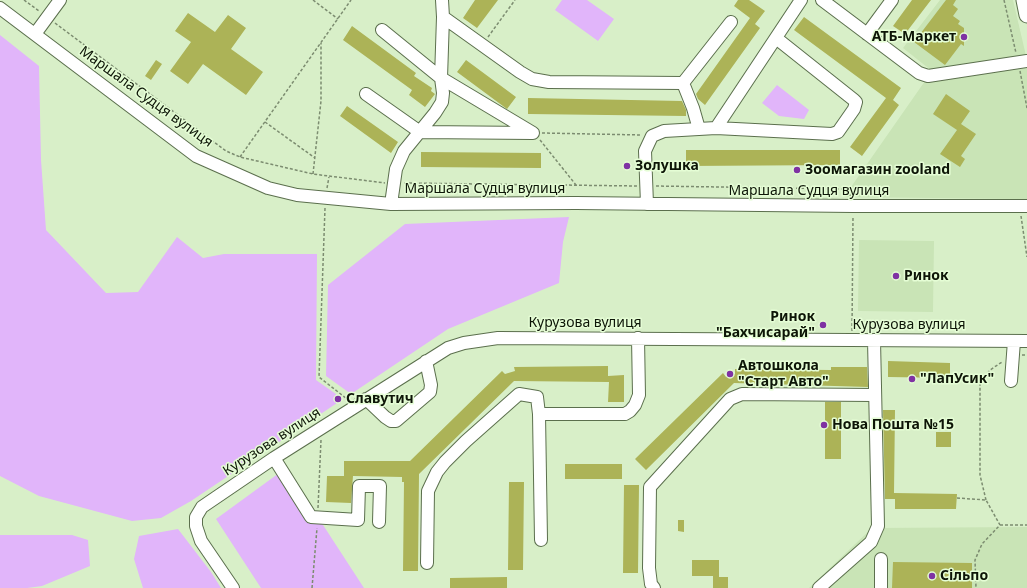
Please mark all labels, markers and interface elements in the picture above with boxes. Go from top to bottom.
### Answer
place label: АТБ-Маркет [872,29,956,45]
marker: АТБ-Маркет [959,32,969,42]
street label: Маршала Судця вулиця [76,43,216,151]
place label: Золушка [635,158,699,174]
marker: Золушка [622,161,632,171]
place label: Зоомагазин zooland [805,162,950,178]
marker: Зоомагазин zooland [792,165,802,175]
street label: Маршала Судця вулиця [405,181,565,197]
street label: Маршала Судця вулиця [729,183,889,199]
place label: Ринок [904,268,949,284]
marker: Ринок [891,271,901,281]
place label: Ринок "Бахчисарай" [716,309,815,342]
street label: Курузова вулиця [528,315,642,331]
street label: Курузова вулиця [852,317,966,333]
marker: Ринок "Бахчисарай" [818,320,828,330]
place label: Автошкола "Старт Авто" [738,358,829,390]
marker: Автошкола "Старт Авто" [725,369,735,379]
place label: "ЛапУсик" [920,371,994,387]
marker: "ЛапУсик" [907,374,917,384]
place label: Славутич [346,391,414,407]
marker: Славутич [333,394,343,404]
street label: Курузова вулиця [220,404,324,480]
place label: Нова Пошта №15 [832,417,954,433]
marker: Нова Пошта №15 [819,420,829,430]
place label: Сільпо [940,568,988,584]
marker: Сільпо [927,571,937,581]

